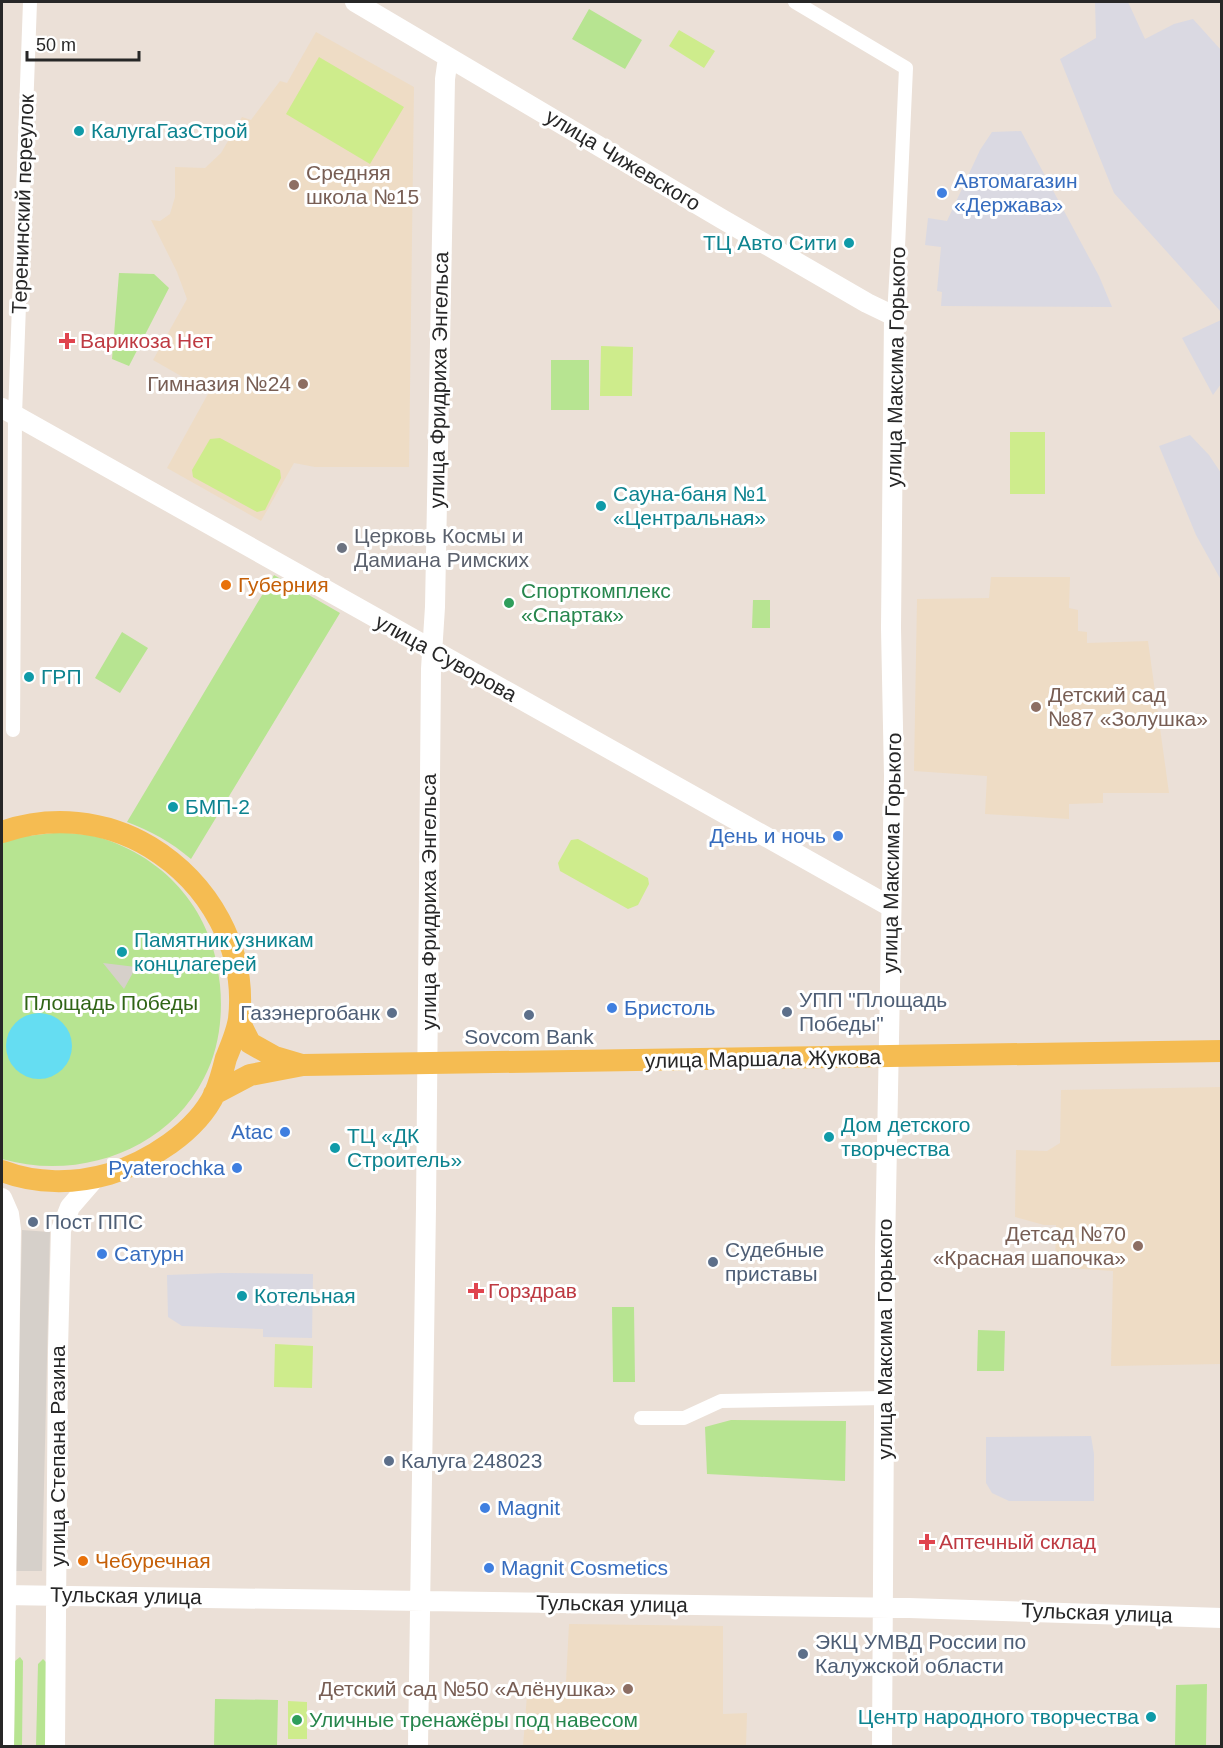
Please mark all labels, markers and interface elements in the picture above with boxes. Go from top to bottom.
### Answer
scale bar [27,24,140,62]
text: 50 m [36,35,76,55]
street label: Теренинский переулок [7,93,38,314]
street label: улица Чижевского [542,104,705,215]
place label: КалугаГазСтрой [91,119,248,142]
marker: КалугаГазСтрой [72,124,86,138]
place label: Средняя школа №15 [306,161,419,208]
place label: Автомагазин «Держава» [954,169,1077,216]
marker: Средняя школа №15 [287,178,301,192]
marker: Автомагазин «Держава» [935,186,949,200]
place label: ТЦ Авто Сити [703,231,837,254]
marker: ТЦ Авто Сити [842,236,856,250]
street label: улица Максима Горького [882,246,909,488]
street label: улица Фридриха Энгельса [425,251,452,508]
place label: Варикоза Нет [80,329,213,352]
marker: Варикоза Нет [58,332,76,350]
place label: Гимназия №24 [147,372,291,395]
marker: Гимназия №24 [296,377,310,391]
place label: Сауна-баня №1 «Центральная» [613,482,767,529]
marker: Сауна-баня №1 «Центральная» [594,499,608,513]
place label: Церковь Космы и Дамиана Римских [354,524,529,571]
marker: Церковь Космы и Дамиана Римских [335,541,349,555]
place label: Губерния [238,573,329,596]
marker: Губерния [219,578,233,592]
place label: Спорткомплекс «Спартак» [521,579,671,626]
marker: Спорткомплекс «Спартак» [502,596,516,610]
street label: улица Суворова [372,609,521,706]
place label: ГРП [41,665,81,688]
marker: ГРП [22,670,36,684]
place label: Детский сад №87 «Золушка» [1048,683,1208,730]
marker: Детский сад №87 «Золушка» [1029,700,1043,714]
street label: улица Максима Горького [878,732,905,974]
street label: улица Фридриха Энгельса [417,773,440,1030]
place label: БМП-2 [185,795,250,818]
marker: БМП-2 [166,800,180,814]
place label: День и ночь [709,824,826,847]
marker: День и ночь [831,829,845,843]
place label: Памятник узникам концлагерей [134,928,314,975]
marker: Памятник узникам концлагерей [115,945,129,959]
place label: УПП "Площадь Победы" [799,988,947,1035]
park label: Площадь Победы [24,991,198,1014]
place label: Бристоль [624,996,716,1019]
place label: Газэнергобанк [240,1001,381,1024]
marker: Бристоль [605,1001,619,1015]
marker: УПП "Площадь Победы" [780,1005,794,1019]
marker: Газэнергобанк [385,1006,399,1020]
marker: Sovcom Bank [522,1008,536,1022]
place label: Sovcom Bank [464,1025,594,1048]
street label: улица Маршала Жукова [645,1045,882,1072]
place label: Дом детского творчества [841,1113,971,1160]
place label: Atac [231,1120,273,1143]
place label: ТЦ «ДК Строитель» [347,1124,462,1171]
marker: Atac [278,1125,292,1139]
marker: Дом детского творчества [822,1130,836,1144]
marker: ТЦ «ДК Строитель» [328,1141,342,1155]
place label: Pyaterochka [108,1156,225,1179]
marker: Pyaterochka [230,1161,244,1175]
place label: Пост ППС [45,1210,143,1233]
marker: Пост ППС [26,1215,40,1229]
street label: улица Максима Горького [873,1219,896,1459]
place label: Детсад №70 «Красная шапочка» [933,1222,1126,1269]
place label: Судебные приставы [725,1238,824,1285]
marker: Детсад №70 «Красная шапочка» [1131,1239,1145,1253]
place label: Сатурн [114,1242,184,1265]
marker: Сатурн [95,1247,109,1261]
marker: Судебные приставы [706,1255,720,1269]
place label: Горздрав [488,1279,577,1302]
place label: Котельная [254,1284,356,1307]
marker: Горздрав [469,1284,483,1298]
marker: Котельная [235,1289,249,1303]
street label: улица Степана Разина [46,1345,69,1567]
place label: Калуга 248023 [401,1449,542,1472]
marker: Калуга 248023 [382,1454,396,1468]
place label: Magnit [497,1496,560,1519]
marker: Magnit [478,1501,492,1515]
place label: Аптечный склад [939,1530,1096,1553]
marker: Аптечный склад [920,1535,934,1549]
place label: Чебуречная [95,1549,211,1572]
marker: Чебуречная [76,1554,90,1568]
place label: Magnit Cosmetics [501,1556,668,1579]
marker: Magnit Cosmetics [482,1561,496,1575]
street label: Тульская улица [50,1583,202,1608]
street label: Тульская улица [536,1591,688,1616]
street label: Тульская улица [1021,1598,1174,1627]
place label: ЭКЦ УМВД России по Калужской области [815,1630,1026,1677]
marker: ЭКЦ УМВД России по Калужской области [796,1647,810,1661]
place label: Детский сад №50 «Алёнушка» [319,1677,616,1700]
marker: Детский сад №50 «Алёнушка» [621,1682,635,1696]
place label: Центр народного творчества [858,1705,1139,1728]
place label: Уличные тренажёры под навесом [309,1708,638,1731]
marker: Центр народного творчества [1144,1710,1158,1724]
marker: Уличные тренажёры под навесом [290,1713,304,1727]

